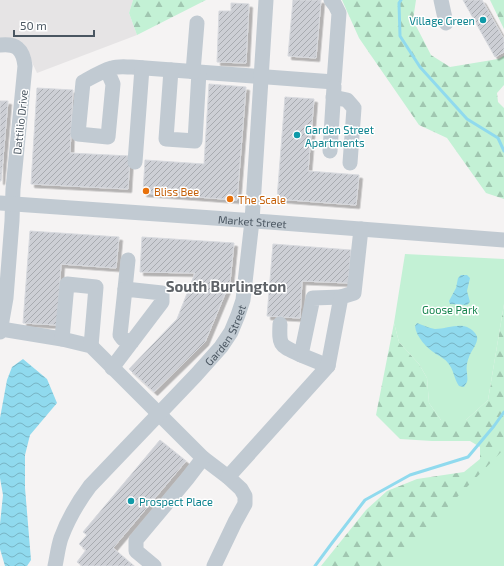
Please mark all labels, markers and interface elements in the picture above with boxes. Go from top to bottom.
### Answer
scale bar [14,12,94,38]
place label: Village Green [409,14,475,27]
marker: Village Green [478,15,488,25]
text: 50 m [20,18,47,32]
street label: Dattilio Drive [10,89,30,155]
place label: Garden Street Apartments [305,123,374,149]
marker: Garden Street Apartments [292,130,302,140]
place label: Bliss Bee [154,185,199,198]
marker: Bliss Bee [141,186,151,196]
place label: The Scale [238,193,286,206]
marker: The Scale [225,194,235,204]
street label: Market Street [218,212,287,230]
district label: South Burlington [166,277,286,295]
street label: Garden Street [202,303,248,368]
park label: Goose Park [422,303,478,316]
place label: Prospect Place [139,495,213,508]
marker: Prospect Place [126,496,136,506]

